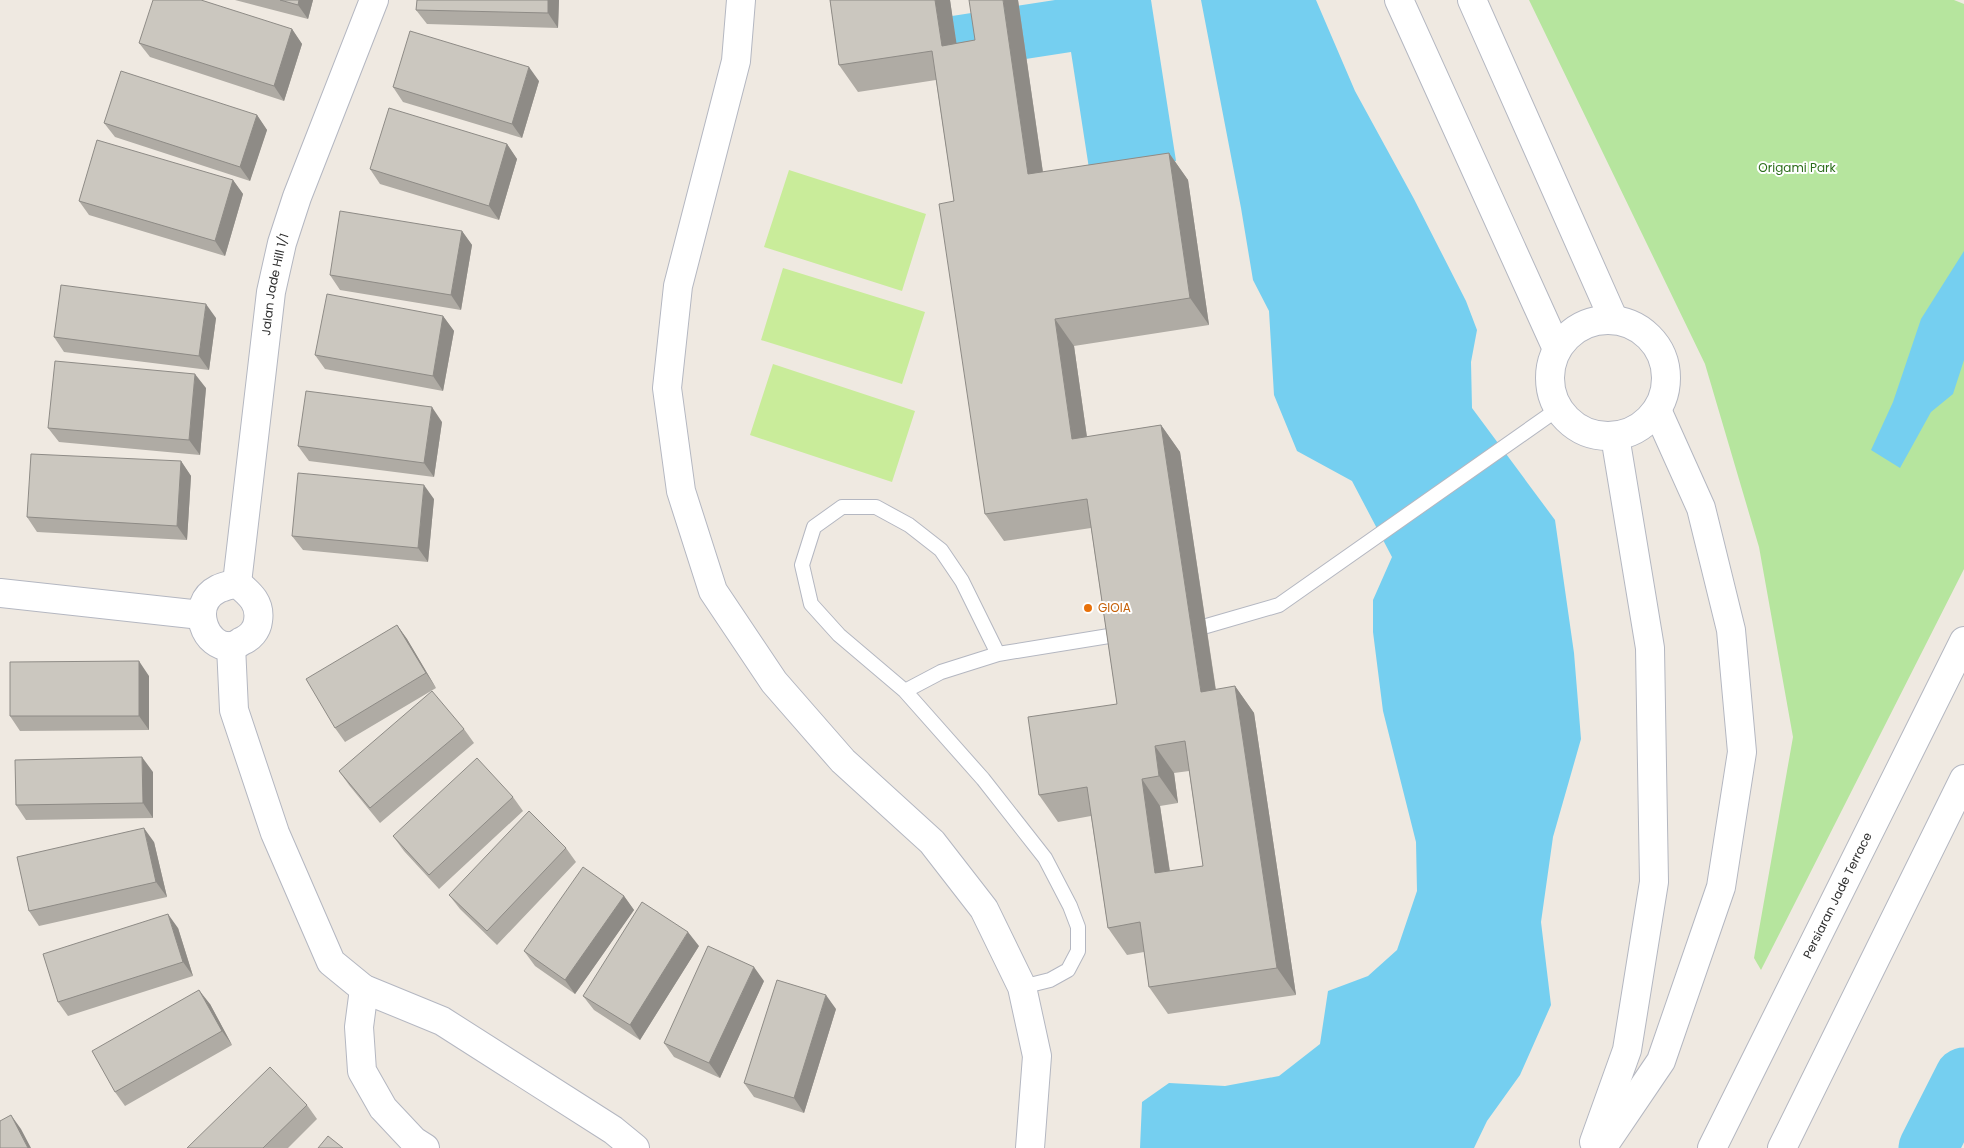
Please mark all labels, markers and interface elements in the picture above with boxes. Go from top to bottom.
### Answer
park label: Origami Park [1758,159,1836,176]
street label: Jalan Jade Hill 1/1 [257,231,293,336]
place label: GIOIA [1098,599,1131,616]
marker: GIOIA [1082,602,1094,614]
street label: Persiaran Jade Terrace [1799,829,1876,961]

